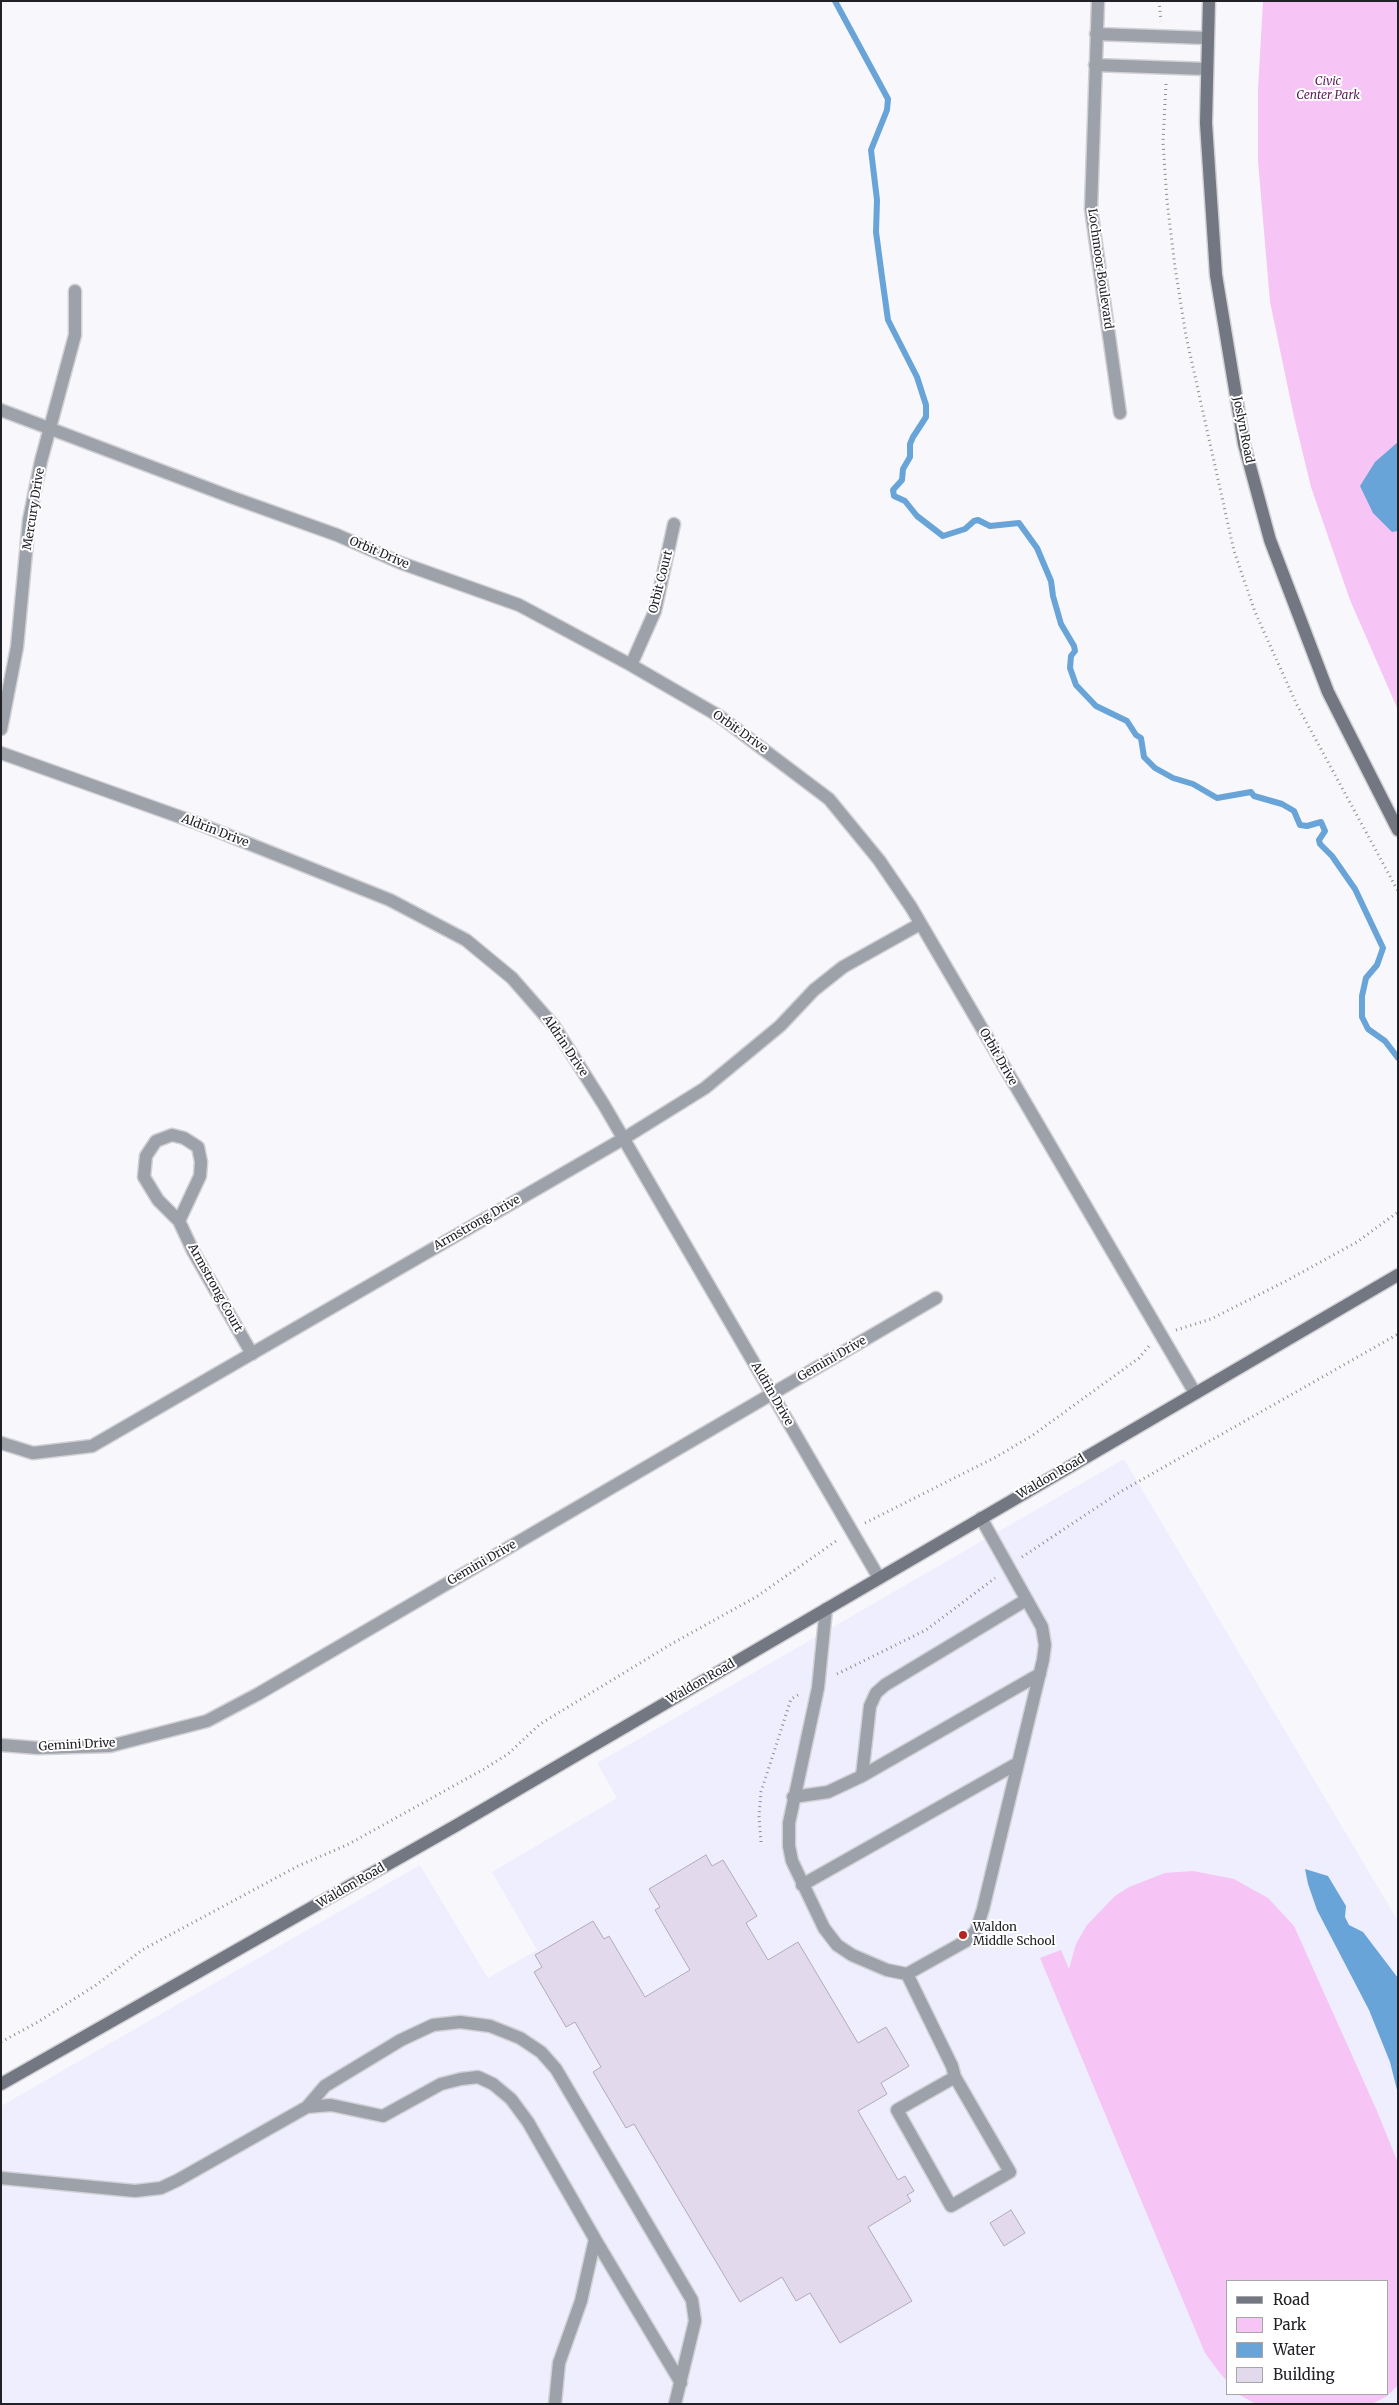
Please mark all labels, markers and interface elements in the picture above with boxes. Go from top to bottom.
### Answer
park label: Civic Center Park [1296,75,1360,103]
street label: Lochmoor Boulevard [1084,208,1116,330]
street label: Joslyn Road [1230,396,1256,464]
street label: Mercury Drive [20,467,48,551]
street label: Orbit Drive [347,534,411,572]
street label: Orbit Court [646,549,676,615]
street label: Orbit Drive [710,708,770,756]
street label: Aldrin Drive [179,812,251,850]
street label: Aldrin Drive [539,1013,591,1079]
street label: Orbit Drive [976,1026,1020,1088]
street label: Armstrong Drive [431,1192,523,1254]
street label: Armstrong Court [185,1241,245,1335]
street label: Gemini Drive [795,1334,869,1384]
street label: Aldrin Drive [748,1360,796,1428]
street label: Waldon Road [1015,1452,1087,1502]
street label: Gemini Drive [445,1538,519,1588]
street label: Waldon Road [665,1657,737,1707]
street label: Gemini Drive [38,1736,116,1754]
street label: Waldon Road [315,1861,387,1911]
place label: Waldon Middle School [973,1921,1055,1949]
marker: Waldon Middle School [957,1929,969,1941]
legend [1226,2280,1389,2395]
text: Road [1273,2290,1309,2309]
text: Park [1273,2315,1306,2334]
text: Water [1273,2340,1315,2359]
text: Building [1273,2365,1335,2384]

